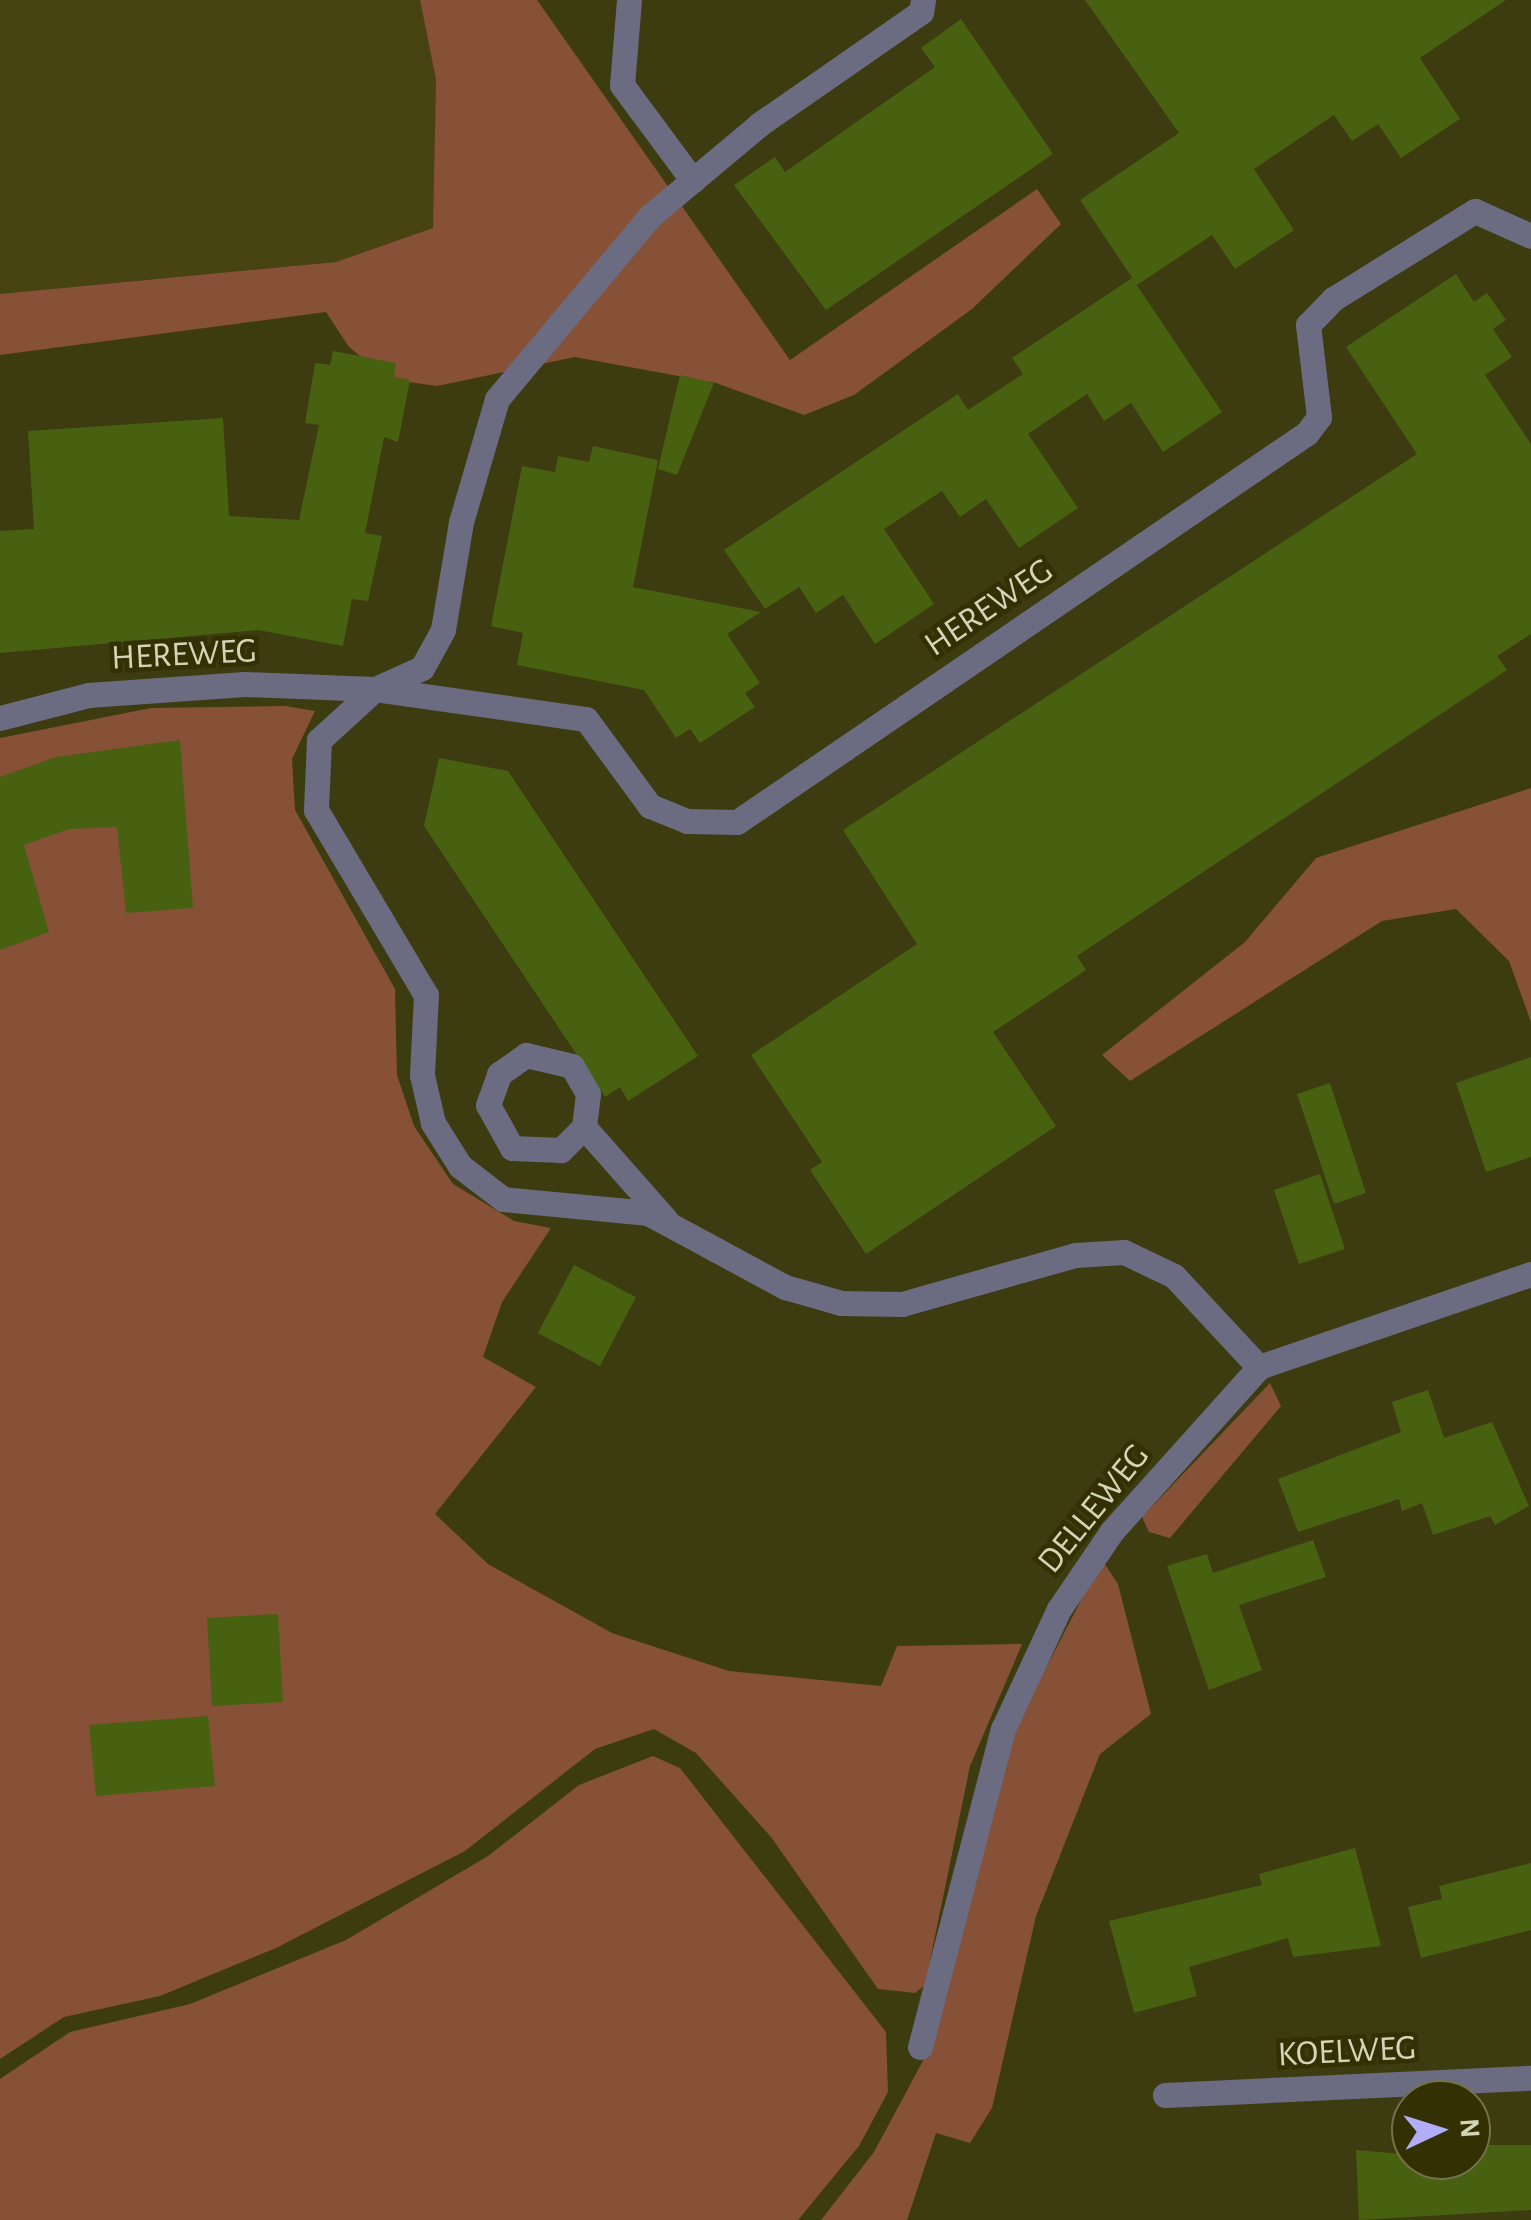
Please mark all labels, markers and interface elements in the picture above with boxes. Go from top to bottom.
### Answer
street label: HEREWEG [917,550,1061,666]
street label: HEREWEG [110,630,258,680]
street label: DELLEWEG [1029,1436,1159,1582]
street label: KOELWEG [1277,2027,1417,2077]
north arrow [1391,2080,1491,2180]
text: N [1454,2117,1484,2139]

